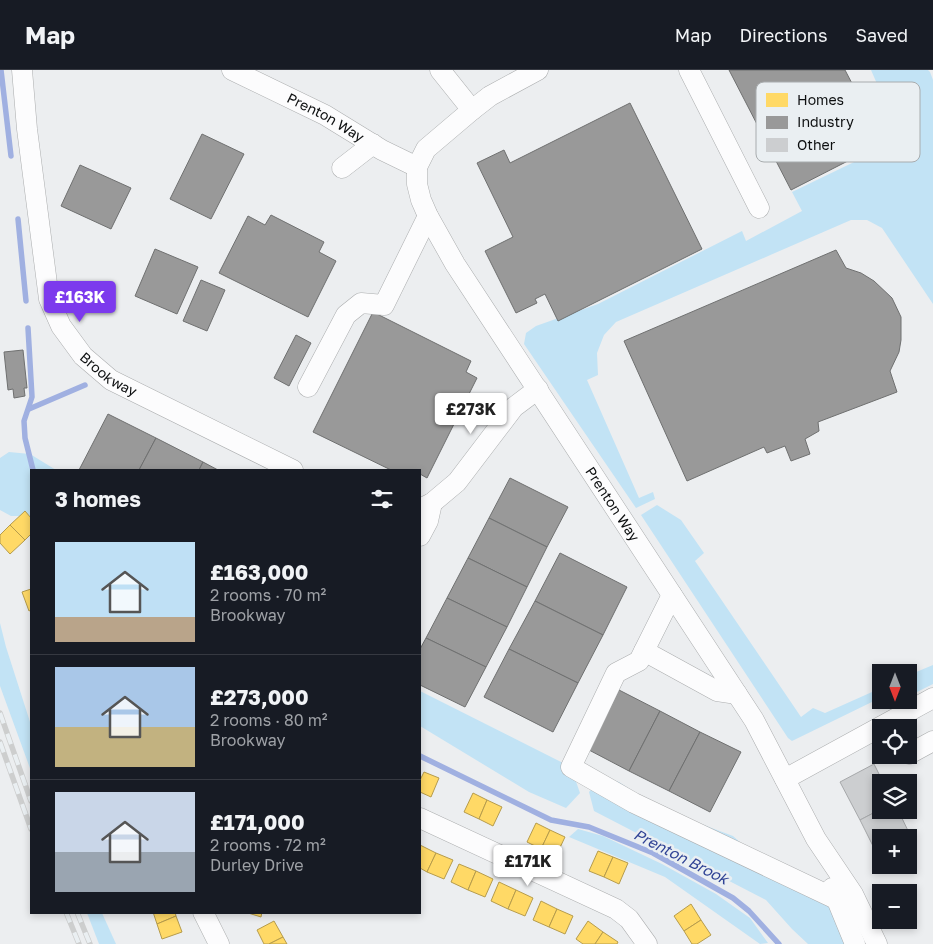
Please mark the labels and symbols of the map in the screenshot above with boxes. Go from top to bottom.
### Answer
legend [756,82,920,162]
street label: Prenton Way [284,89,368,145]
text: Homes [797,91,844,108]
text: Industry [797,113,854,130]
text: Other [797,136,836,153]
pin: £163K [45,280,115,323]
street label: Brookway [77,348,140,400]
pin: £273K [436,392,506,435]
street label: Prenton Way [582,463,644,544]
north arrow [872,664,918,709]
water label: Prenton Brook [631,825,733,888]
pin: £171K [493,844,563,887]

